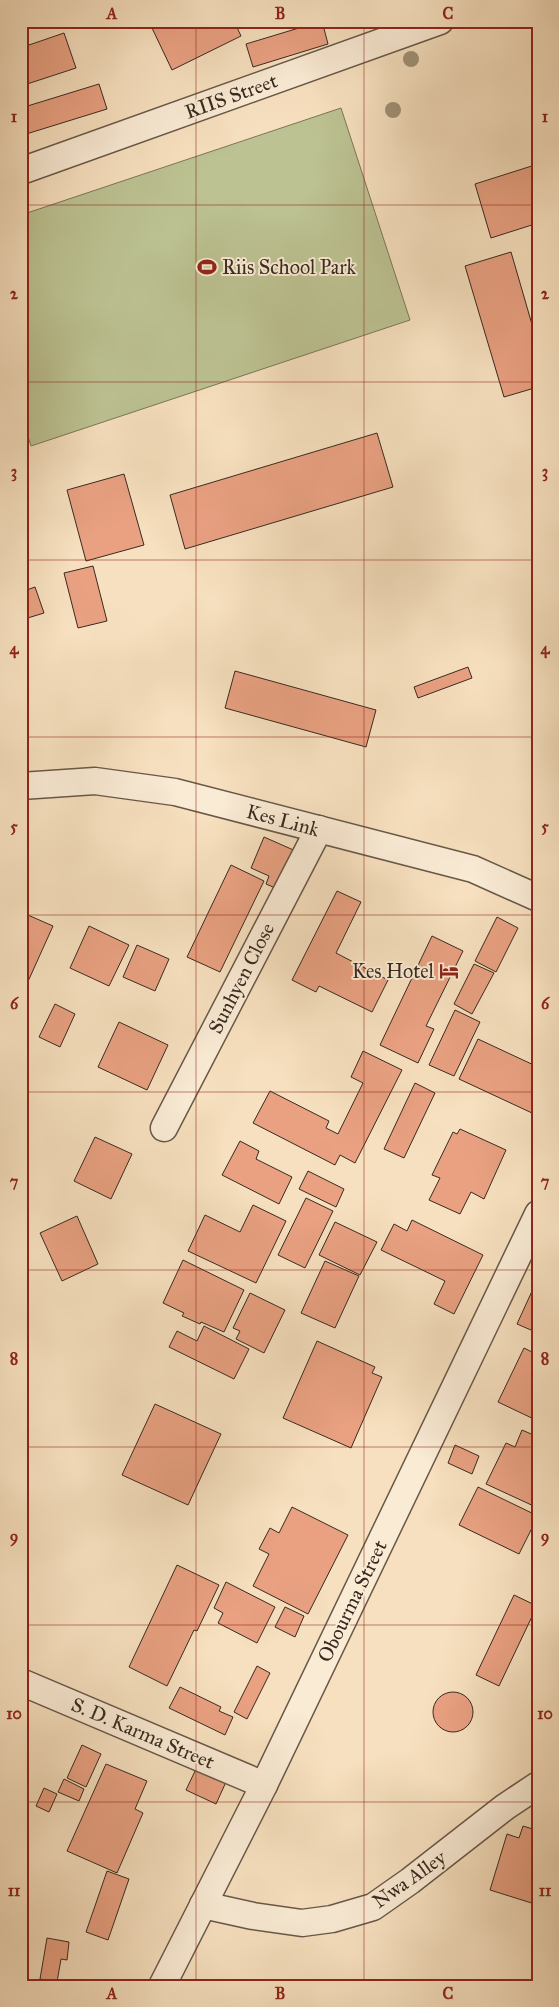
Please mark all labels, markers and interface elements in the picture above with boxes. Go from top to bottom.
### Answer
text: A [106,4,118,23]
text: B [275,4,285,23]
text: C [443,4,454,23]
street label: RIIS Street [181,68,281,124]
text: 1 [11,107,18,126]
text: 1 [542,107,549,126]
place label: Riis School Park [222,255,357,279]
sports icon: Riis School Park [196,256,218,278]
text: 2 [10,284,19,303]
text: 2 [541,284,550,303]
text: 3 [11,462,17,482]
text: 3 [542,462,548,482]
text: 4 [10,639,20,659]
text: 4 [541,639,551,659]
street label: Kes Link [244,799,323,841]
text: 5 [10,817,18,836]
text: 5 [541,817,549,836]
street label: Sunhyen Close [203,919,279,1037]
place label: Kes Hotel [352,959,435,983]
hotel icon: Kes Hotel [438,960,460,982]
text: 6 [10,994,19,1013]
text: 6 [541,994,550,1013]
text: 7 [10,1172,19,1191]
text: 7 [541,1172,550,1191]
text: 8 [10,1349,18,1368]
text: 8 [541,1349,549,1368]
text: 9 [10,1527,18,1547]
text: 9 [541,1527,549,1547]
street label: Obourma Street [312,1536,392,1666]
street label: S. D. Karma Street [68,1692,218,1774]
text: 10 [6,1704,22,1723]
text: 10 [537,1704,553,1723]
street label: Nwa Alley [368,1845,451,1913]
text: 11 [8,1881,21,1900]
text: 11 [539,1881,552,1900]
text: A [106,1984,118,2003]
text: B [275,1984,285,2003]
text: C [443,1984,454,2003]

